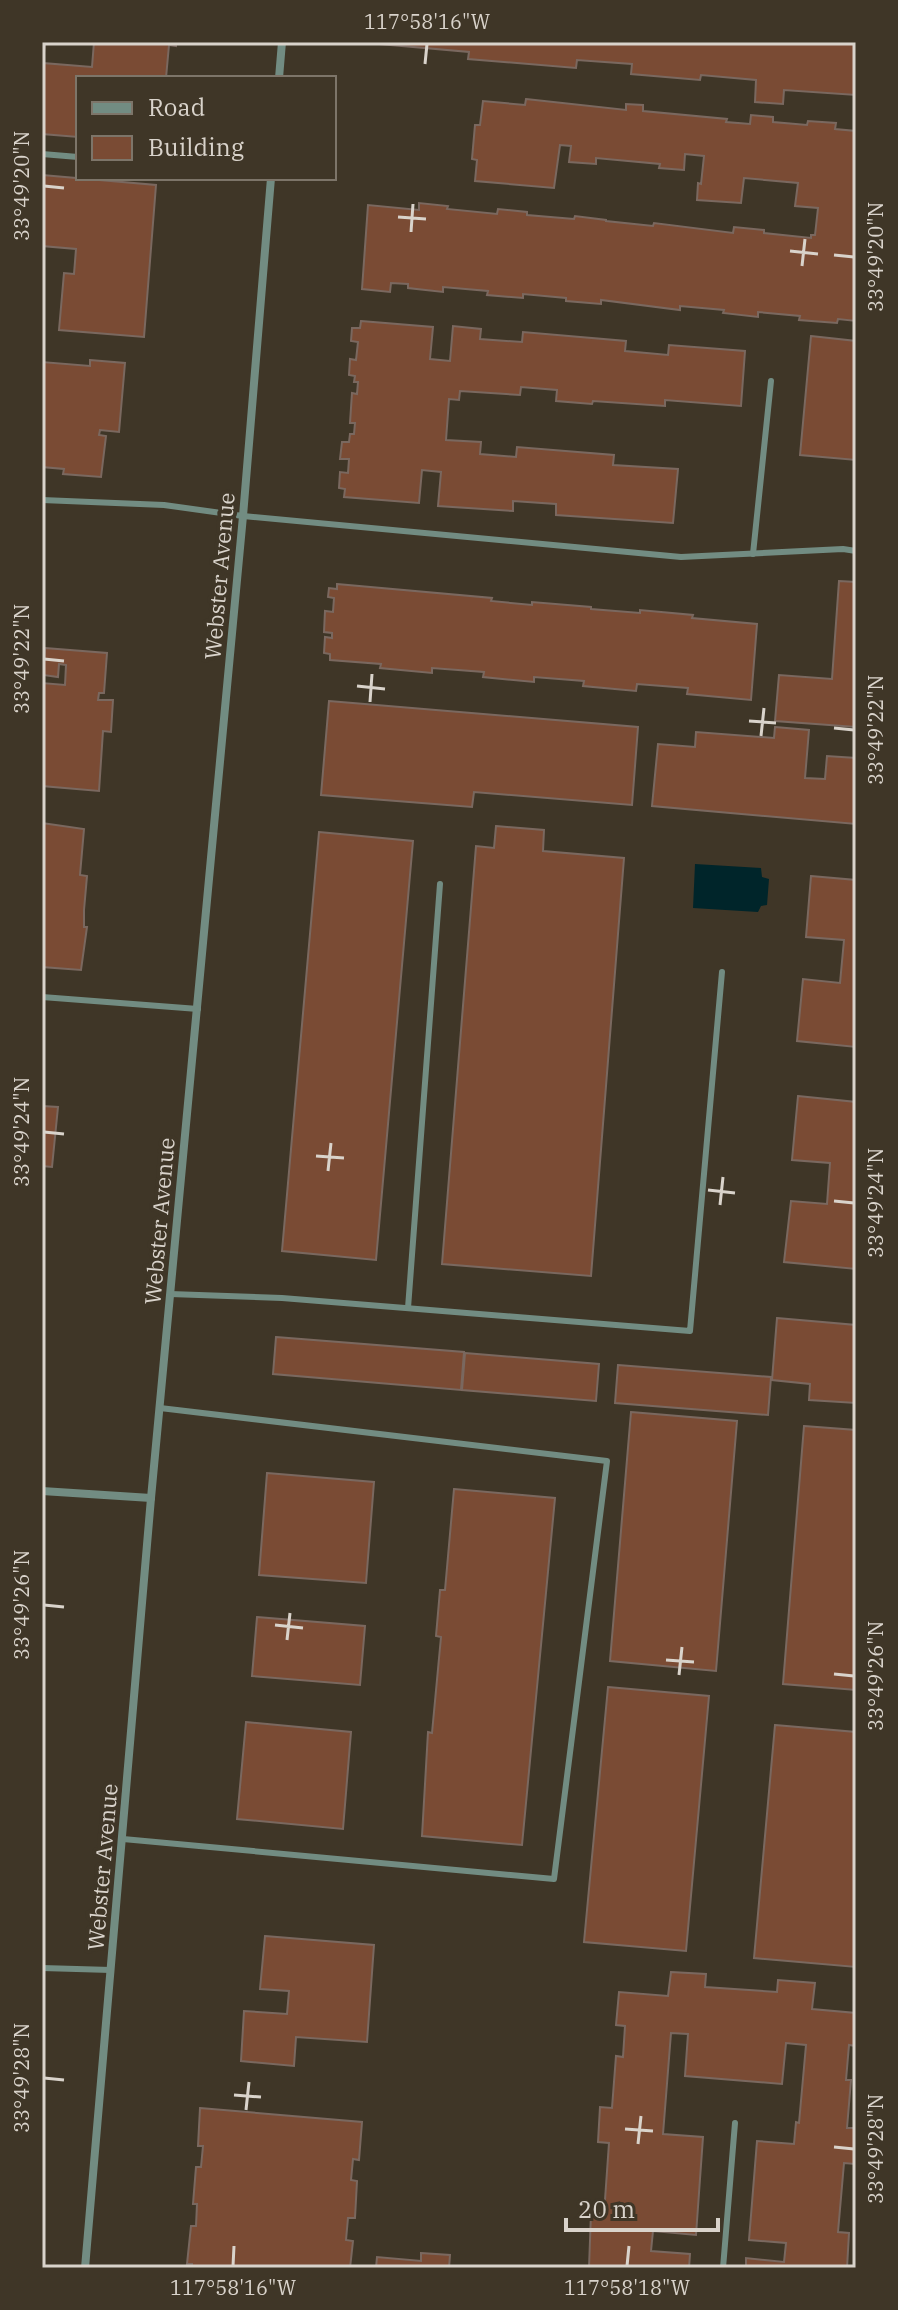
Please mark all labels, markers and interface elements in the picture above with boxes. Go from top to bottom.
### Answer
text: 117°58'16"W [364,8,490,35]
legend [76,76,336,180]
text: Road [148,91,205,123]
text: 33°49'20"N [8,131,35,241]
text: Building [148,131,244,163]
text: 33°49'20"N [862,202,889,312]
street label: Webster Avenue [197,491,241,661]
text: 33°49'22"N [8,604,35,714]
text: 33°49'22"N [862,675,889,785]
text: 33°49'24"N [8,1077,35,1187]
street label: Webster Avenue [137,1136,181,1306]
text: 33°49'24"N [862,1148,889,1258]
text: 33°49'26"N [8,1550,35,1660]
text: 33°49'26"N [862,1621,889,1731]
street label: Webster Avenue [80,1782,124,1952]
text: 33°49'28"N [8,2023,35,2133]
text: 33°49'28"N [862,2094,889,2204]
scale bar [566,2182,718,2232]
text: 20 m [578,2193,635,2225]
text: 117°58'16"W [170,2274,296,2301]
text: 117°58'18"W [564,2274,690,2301]

